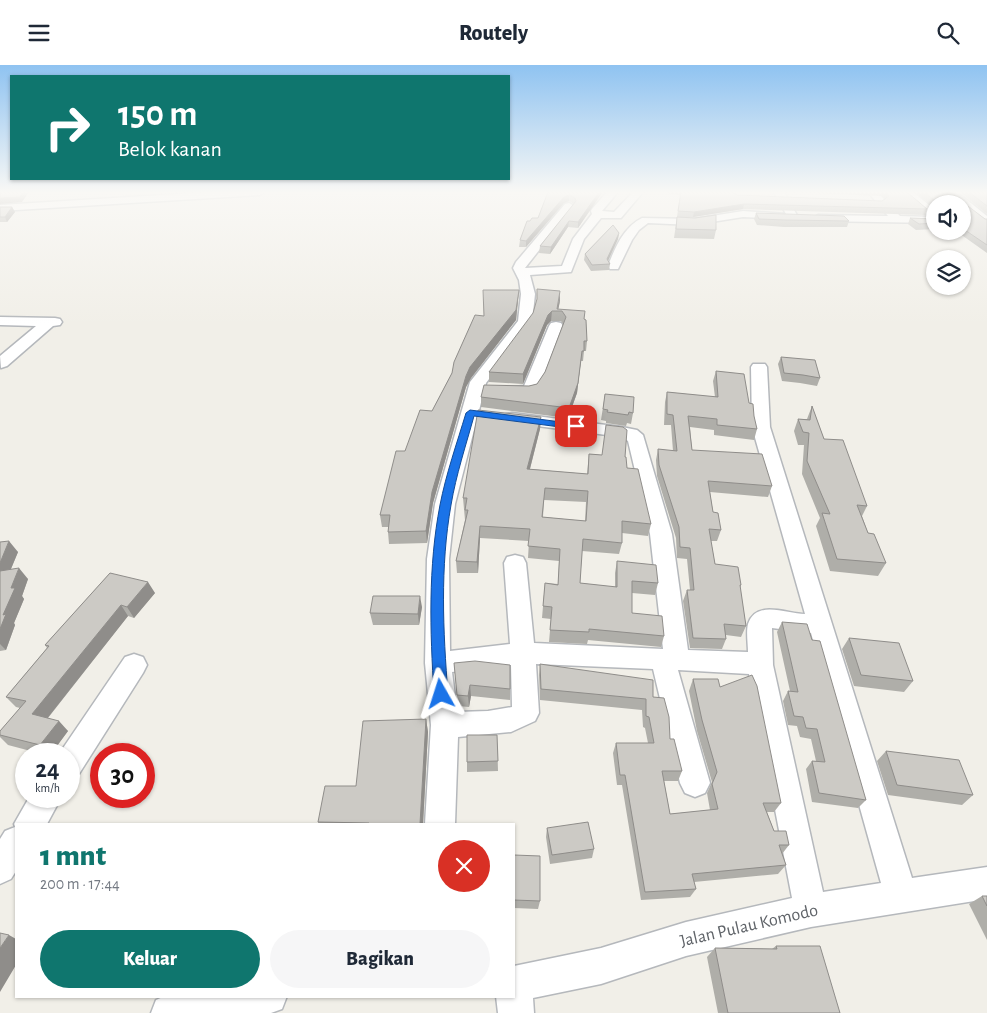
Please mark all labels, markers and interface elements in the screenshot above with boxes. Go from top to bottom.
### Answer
icon: menu [25,19,53,47]
icon: search [934,19,962,47]
text: Routely [459,22,528,44]
icon: right [35,95,100,160]
text: 150 m [118,97,198,132]
text: Belok kanan [118,138,222,160]
map controls [926,195,971,295]
button: sound [926,195,971,240]
button: layers [926,250,971,295]
pin [555,405,597,447]
icon: arrive [562,412,590,440]
position arrow [414,667,466,719]
speed limit sign: 30 [90,743,155,808]
text: 24 [35,757,60,782]
text: km/h [35,782,60,794]
button: close [438,840,490,892]
text: 1 mnt [40,841,106,871]
text: 200 m · 17:44 [40,876,120,892]
street label: Jalan Pulau Komodo [678,901,820,951]
button: Keluar [40,930,260,988]
button: Bagikan [270,930,490,988]

